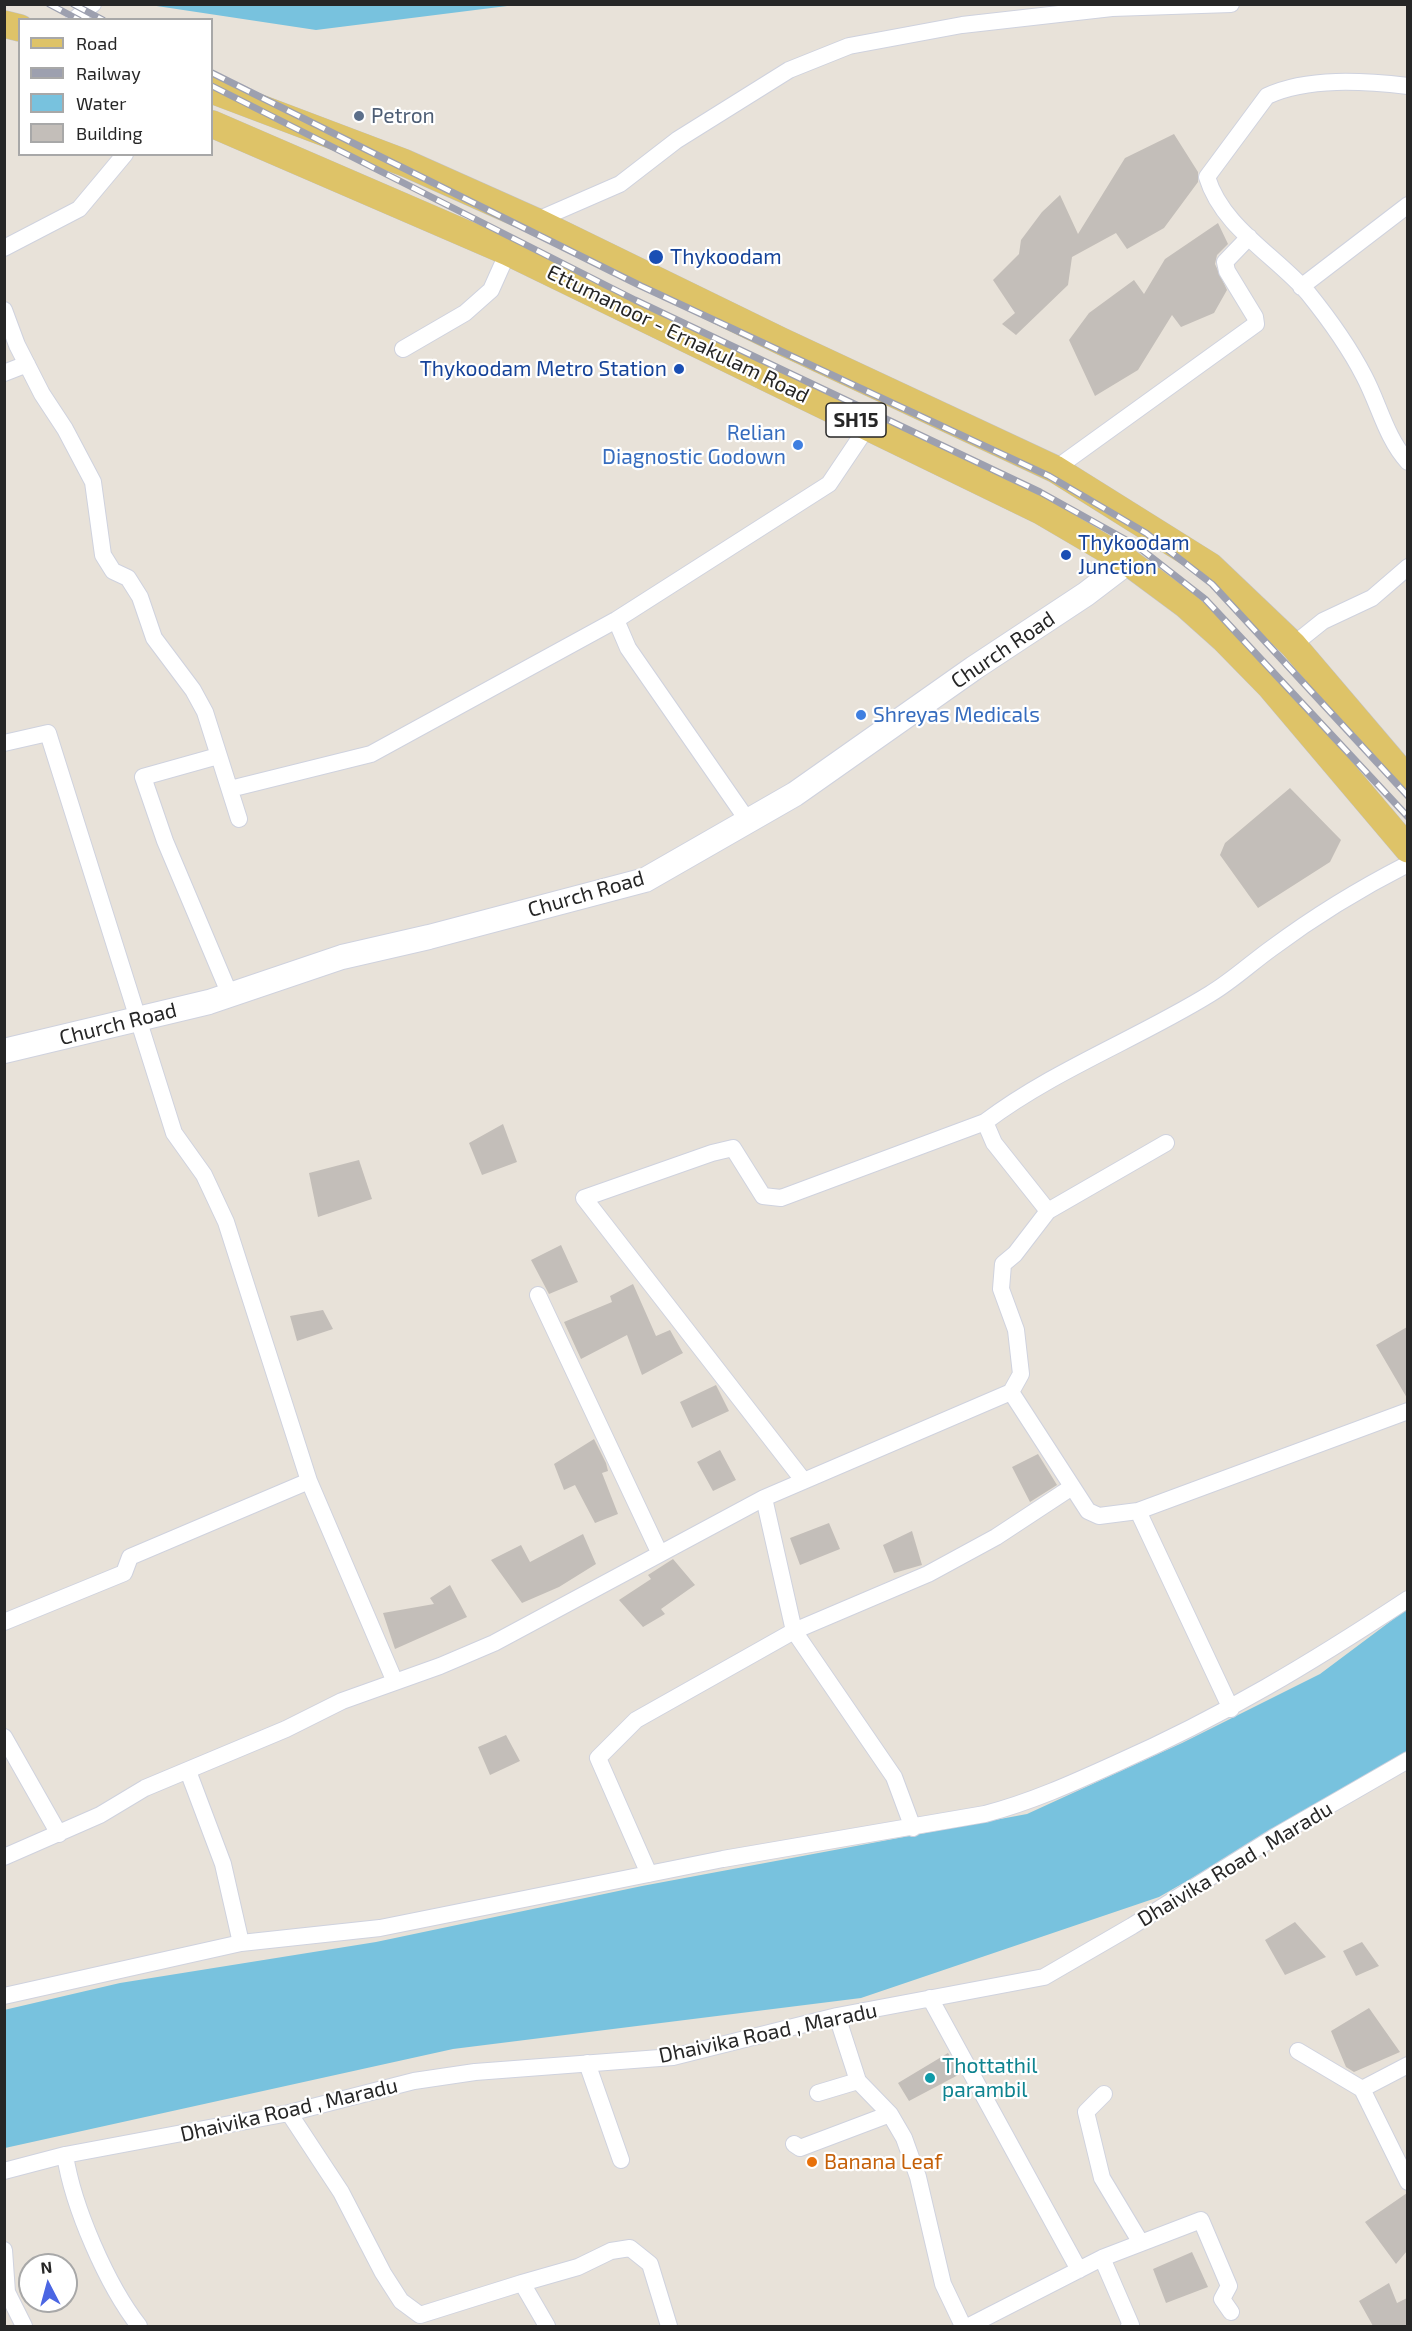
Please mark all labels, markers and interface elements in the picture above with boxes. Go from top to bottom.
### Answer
legend [18,18,213,156]
text: Road [76,32,117,54]
text: Railway [76,62,141,84]
text: Water [76,92,126,114]
place label: Petron [371,103,435,129]
marker: Petron [352,109,366,123]
text: Building [76,122,143,144]
place label: Thykoodam [670,244,782,270]
marker: Thykoodam [647,248,665,266]
street label: Ettumanoor - Ernakulam Road [543,259,813,409]
place label: Thykoodam Metro Station [420,356,667,382]
marker: Thykoodam Metro Station [672,362,686,376]
road number: SH15 [826,403,886,437]
place label: Relian Diagnostic Godown [602,420,786,470]
marker: Relian Diagnostic Godown [791,438,805,452]
place label: Thykoodam Junction [1078,530,1190,580]
marker: Thykoodam Junction [1059,548,1073,562]
street label: Church Road [946,606,1060,694]
place label: Shreyas Medicals [873,702,1040,728]
marker: Shreyas Medicals [854,708,868,722]
street label: Church Road [525,865,647,923]
street label: Church Road [57,997,179,1051]
street label: Dhaivika Road , Maradu [1133,1796,1337,1932]
street label: Dhaivika Road , Maradu [657,1998,879,2068]
place label: Thottathil parambil [942,2053,1037,2103]
marker: Thottathil parambil [923,2071,937,2085]
street label: Dhaivika Road , Maradu [178,2073,400,2147]
place label: Banana Leaf [824,2149,942,2175]
marker: Banana Leaf [805,2155,819,2169]
north arrow [18,2253,78,2313]
text: N [40,2257,53,2277]

